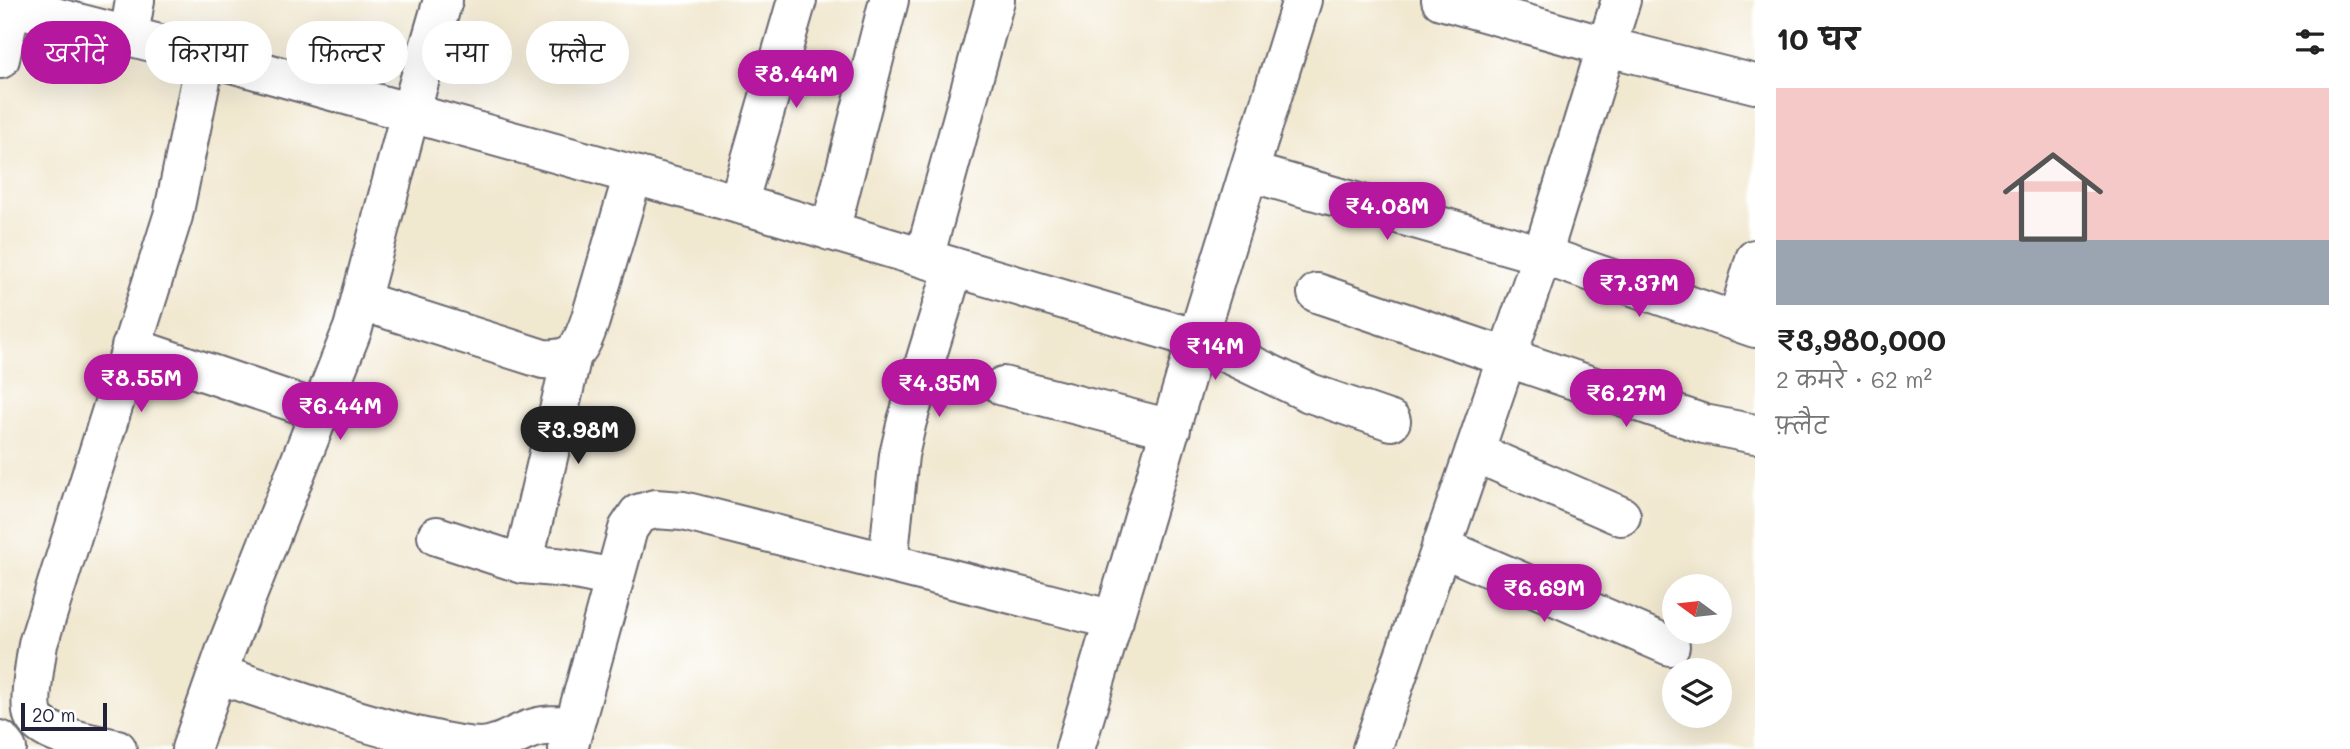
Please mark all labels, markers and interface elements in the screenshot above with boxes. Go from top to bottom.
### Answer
text: 10 घर [1776,18,1859,58]
chip: खरीदें [21,21,131,84]
chip: किराया [145,21,272,84]
chip: फ़िल्टर [286,21,408,84]
chip: नया [422,21,512,84]
chip: फ़्लैट [526,21,629,84]
icon: filters [2291,23,2329,61]
pin: ₹8.44M [739,50,853,110]
text: ₹8.44M [754,58,838,88]
icon: home [1990,134,2116,260]
pin: ₹4.08M [1330,182,1444,242]
text: ₹4.08M [1345,190,1429,220]
pin: ₹7.37M [1582,260,1696,319]
text: ₹7.37M [1599,267,1679,297]
text: ₹3,980,000 [1776,319,1946,359]
pin: ₹14M [1174,322,1256,382]
text: ₹14M [1186,330,1244,360]
pin: ₹8.55M [84,354,198,414]
pin: ₹4.35M [882,360,996,419]
text: ₹8.55M [100,362,182,392]
text: 2 कमरे · 62 m² [1776,364,1932,394]
text: ₹4.35M [898,367,980,397]
pin: ₹6.27M [1569,370,1683,429]
text: ₹6.27M [1586,377,1666,407]
pin: ₹6.44M [283,382,397,442]
text: ₹6.44M [298,390,382,420]
pin: ₹3.98M [521,406,635,466]
text: फ़्लैट [1776,410,1828,440]
text: ₹3.98M [537,414,619,444]
pin: ₹6.69M [1487,564,1601,624]
text: ₹6.69M [1503,572,1585,602]
north arrow [1662,574,1732,644]
map controls [1662,574,1732,728]
button: layers [1662,658,1732,728]
scale bar [21,700,107,732]
text: 20 m [32,702,76,727]

